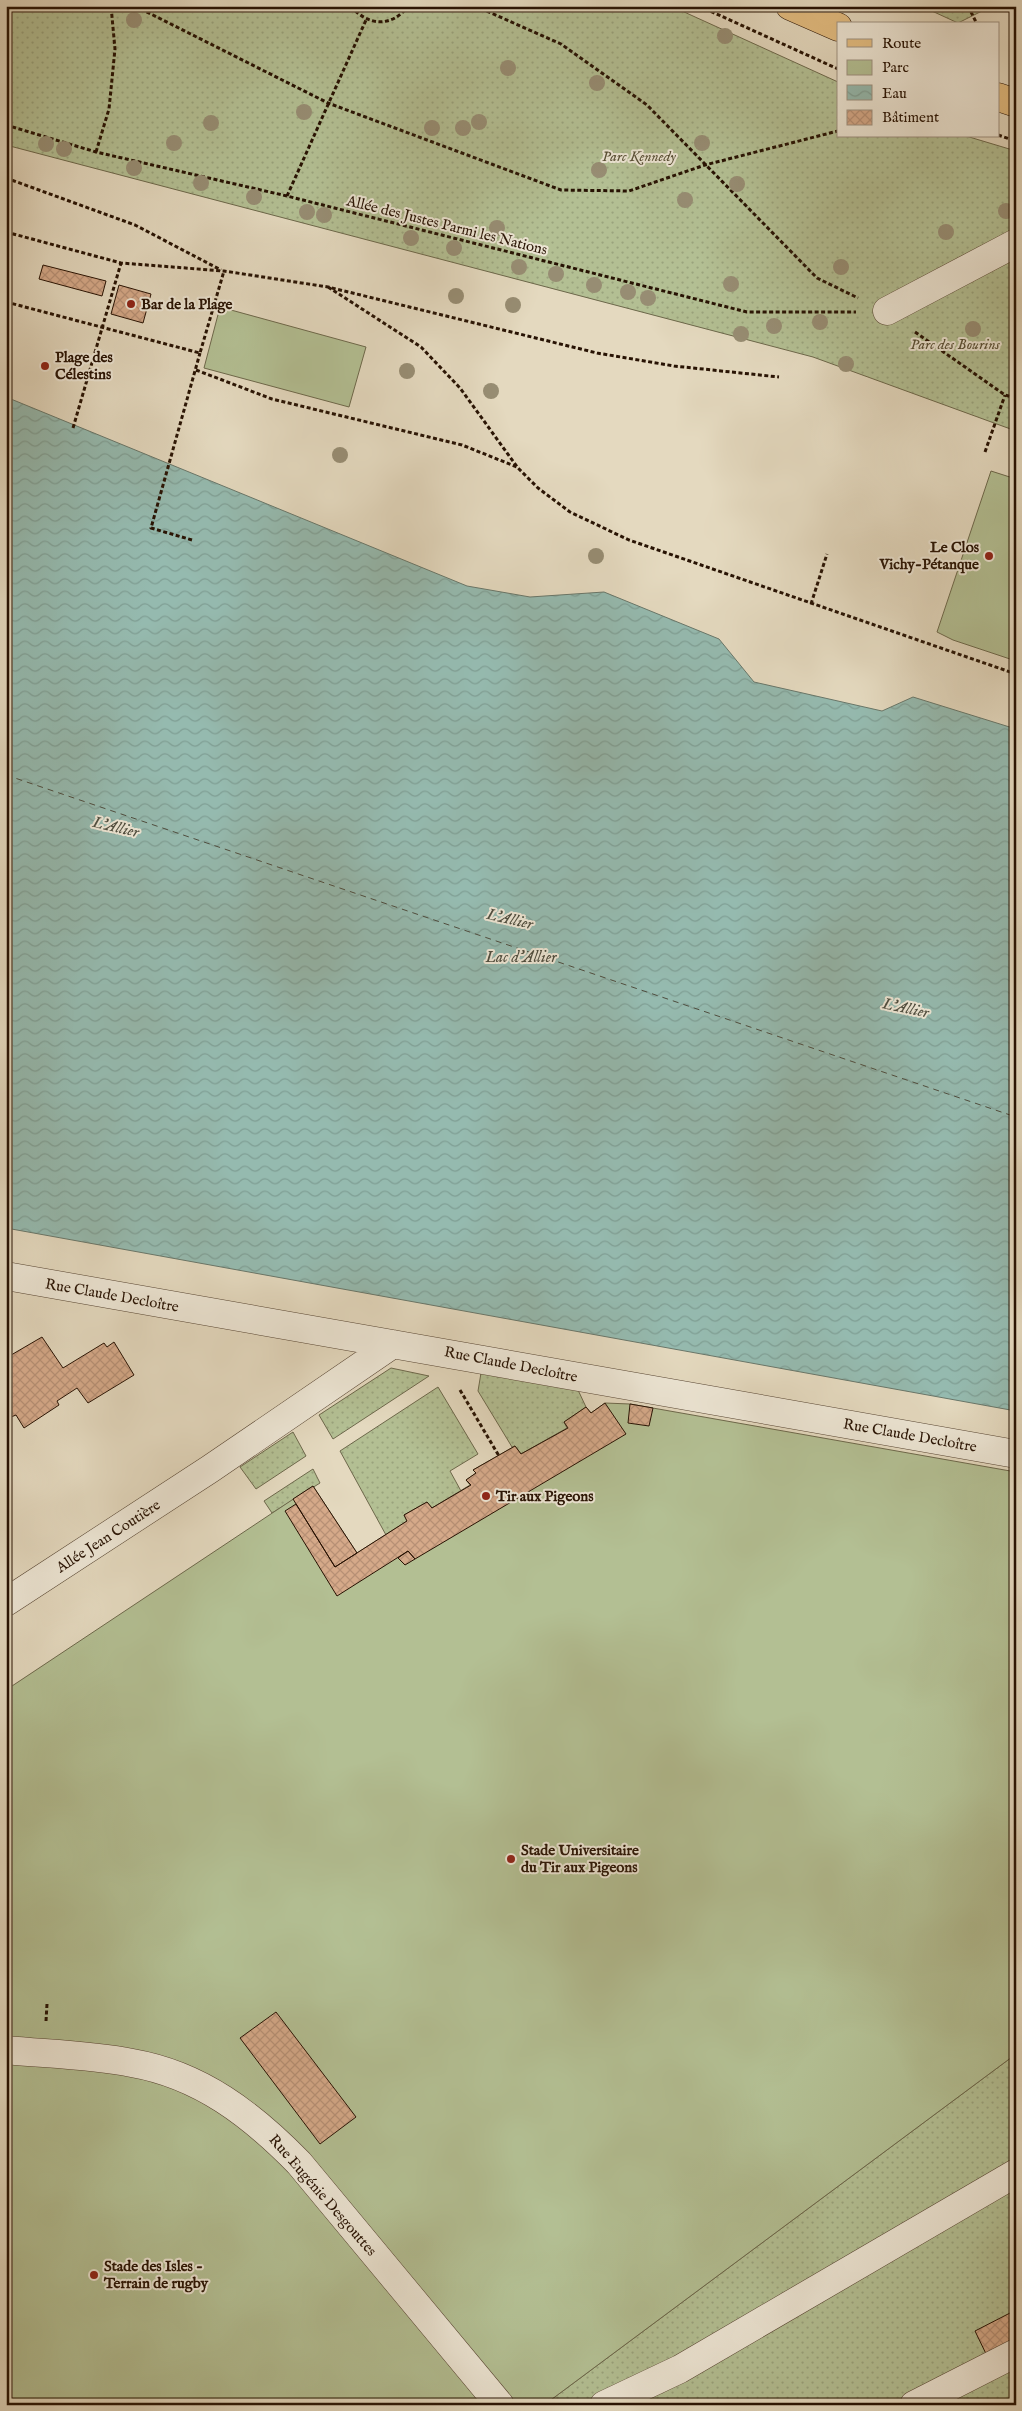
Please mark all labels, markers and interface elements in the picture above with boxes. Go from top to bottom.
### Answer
legend [837,22,1000,138]
text: Route [882,34,921,53]
text: Parc [882,58,909,77]
text: Eau [882,84,907,103]
text: Bâtiment [882,108,939,127]
park label: Parc Kennedy [602,147,676,166]
street label: Allée des Justes Parmi les Nations [343,191,549,260]
place label: Bar de la Plage [141,295,233,314]
marker: Bar de la Plage [125,298,137,310]
park label: Parc des Bourins [910,335,1000,354]
place label: Plage des Célestins [55,348,113,384]
marker: Plage des Célestins [39,360,51,372]
place label: Le Clos Vichy-Pétanque [879,538,980,574]
marker: Le Clos Vichy-Pétanque [983,550,995,562]
water label: L'Allier [90,813,142,843]
water label: L'Allier [484,905,536,935]
water label: Lac d'Allier [485,948,558,968]
water label: L'Allier [880,994,932,1024]
street label: Rue Claude Decloître [44,1274,180,1317]
street label: Rue Claude Decloître [443,1342,579,1387]
street label: Rue Claude Decloître [842,1414,978,1457]
place label: Tir aux Pigeons [495,1487,594,1506]
marker: Tir aux Pigeons [480,1490,492,1502]
street label: Allée Jean Coutière [52,1496,164,1578]
place label: Stade Universitaire du Tir aux Pigeons [521,1841,639,1877]
marker: Stade Universitaire du Tir aux Pigeons [505,1853,517,1865]
street label: Rue Eugénie Desgouttes [265,2131,381,2260]
place label: Stade des Isles - Terrain de rugby [103,2257,209,2293]
marker: Stade des Isles - Terrain de rugby [88,2269,100,2281]

